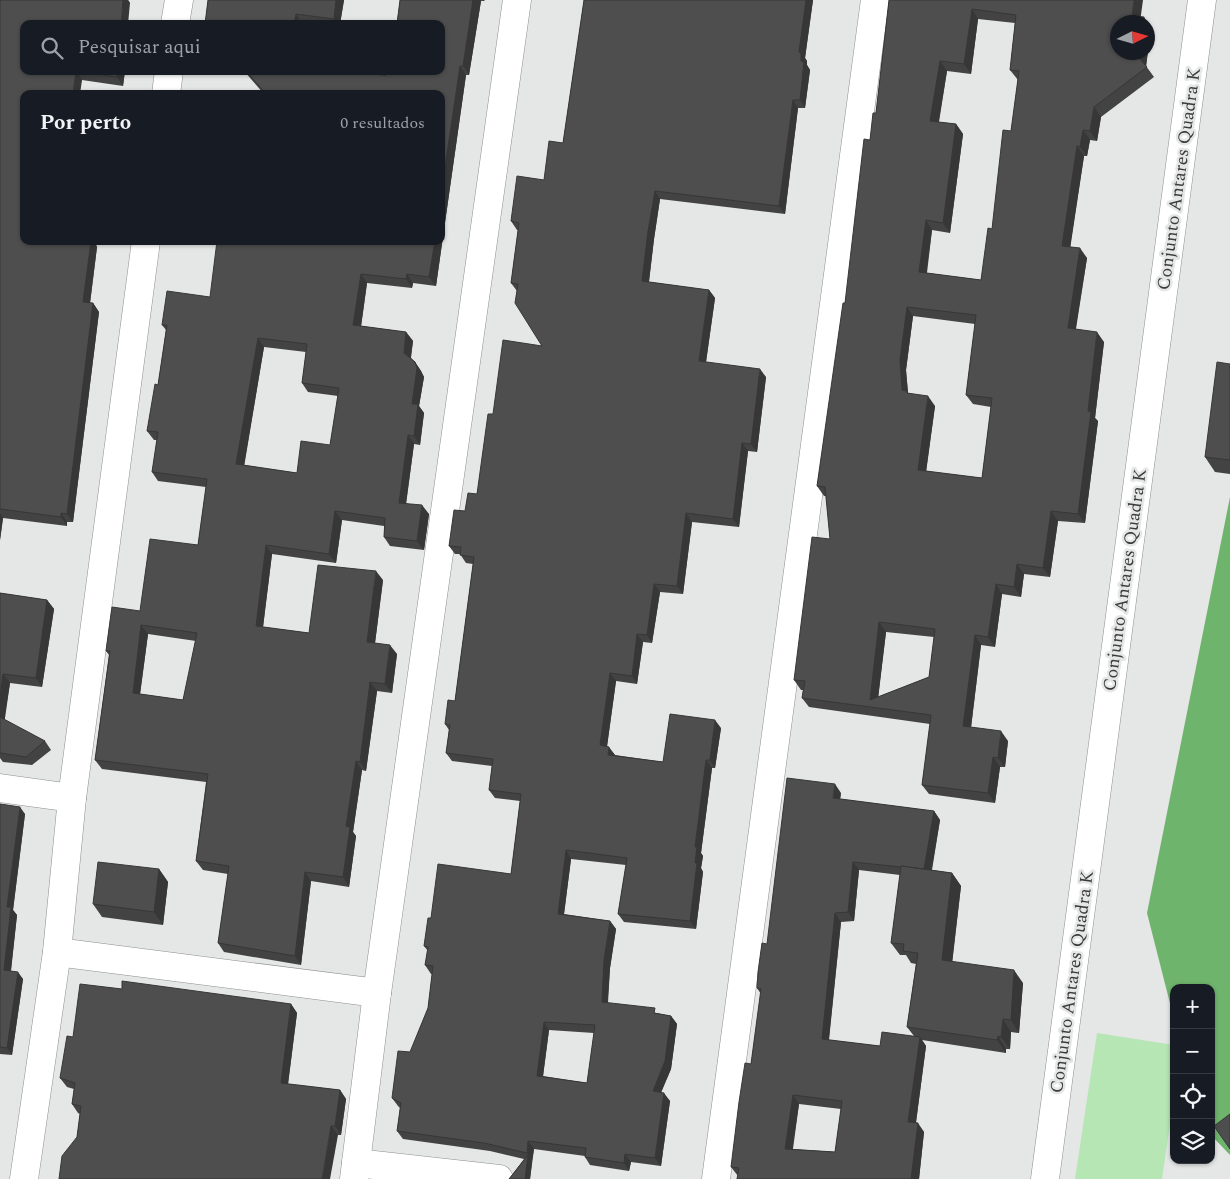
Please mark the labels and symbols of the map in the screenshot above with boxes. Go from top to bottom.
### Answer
north arrow [1110,15,1155,60]
street label: Conjunto Antares Quadra K [1150,66,1208,292]
street label: Conjunto Antares Quadra K [1096,467,1154,693]
street label: Conjunto Antares Quadra K [1043,869,1101,1095]

